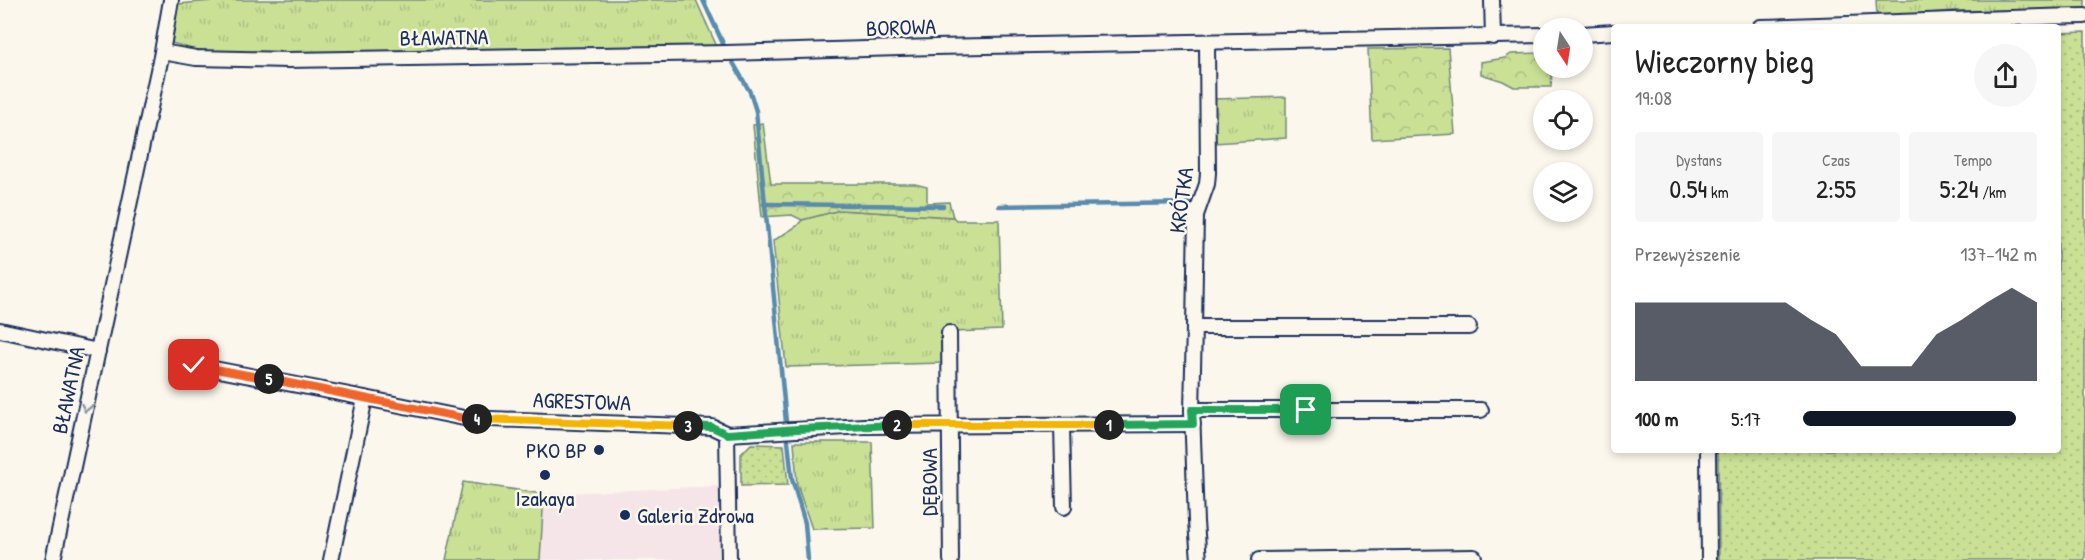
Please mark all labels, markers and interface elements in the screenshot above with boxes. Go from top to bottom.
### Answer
street label: BOROWA [866,11,937,43]
north arrow [1533,18,1593,78]
map controls [1533,18,1593,222]
street label: BŁAWATNA [399,21,489,53]
text: Wieczorny bieg [1635,39,1814,83]
button: share [1974,44,2037,107]
text: 19:08 [1635,84,1672,111]
button: locate [1533,90,1593,150]
text: Dystans [1676,149,1722,171]
text: Czas [1822,149,1850,171]
text: Tempo [1954,149,1992,171]
button: layers [1533,162,1593,222]
street label: KRÓTKA [1162,165,1201,235]
text: 0.54 [1669,171,1707,206]
text: 2:55 [1816,171,1856,206]
text: 5:24 [1940,171,1978,206]
text: km [1707,181,1729,203]
text: /km [1978,181,2006,203]
text: Przewyższenie [1635,240,1741,267]
text: 137–142 m [1960,240,2037,267]
pin [168,339,219,390]
street label: BŁAWATNA [44,343,92,437]
icon: check [177,348,210,381]
pin: 5 [254,364,284,394]
text: 5 [266,368,272,390]
street label: AGRESTOWA [533,384,632,418]
pin [1280,384,1331,435]
icon: arrive [1289,393,1322,426]
one-way arrow [80,403,93,413]
pin: 4 [462,404,492,434]
text: 100 m [1635,405,1678,432]
text: 5:17 [1731,405,1761,432]
text: 4 [474,408,480,430]
pin: 2 [882,410,912,440]
pin: 1 [1094,410,1124,440]
pin: 3 [673,411,703,441]
text: 2 [893,414,901,436]
text: 1 [1106,414,1112,436]
text: 3 [684,415,692,437]
place label: PKO BP [526,435,587,465]
marker: PKO BP [592,443,606,457]
street label: DĘBOWA [914,448,944,516]
marker: Izakaya [538,468,552,482]
place label: Izakaya [516,483,575,513]
place label: Galeria Zdrowa [637,500,754,530]
marker: Galeria Zdrowa [618,508,632,522]

